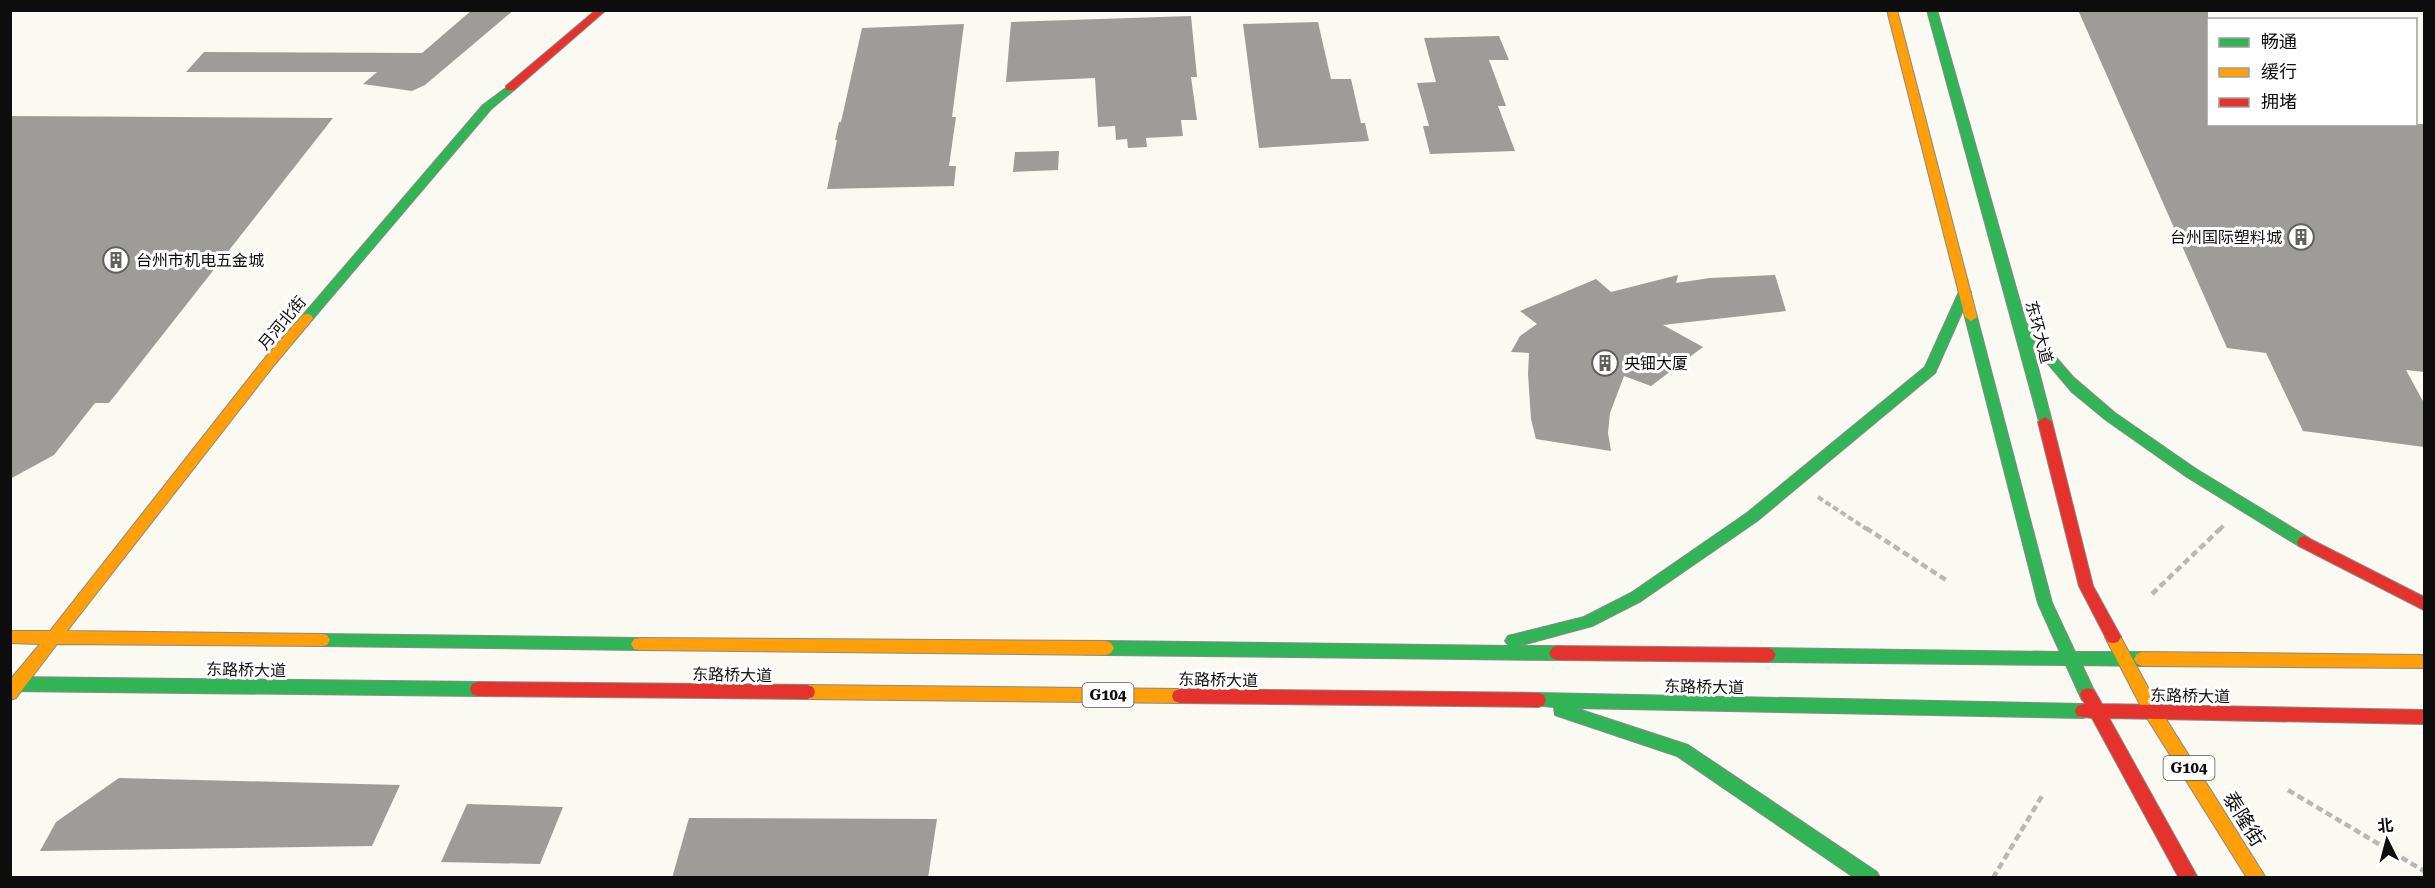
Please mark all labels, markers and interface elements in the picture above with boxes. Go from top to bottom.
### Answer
legend [2207,18,2417,126]
text: 畅通 [2261,31,2297,52]
text: 缓行 [2261,61,2297,82]
text: 拥堵 [2261,91,2297,112]
building icon: 台州国际塑料城 [2286,222,2316,252]
place label: 台州国际塑料城 [2170,228,2282,247]
building icon: 台州市机电五金城 [101,245,131,275]
place label: 台州市机电五金城 [136,251,264,270]
street label: 月河北街 [254,292,310,354]
street label: 东环大道 [2022,299,2056,365]
building icon: 央钿大厦 [1590,348,1620,378]
place label: 央钿大厦 [1624,354,1688,373]
street label: 东路桥大道 [206,660,286,680]
street label: 东路桥大道 [692,665,772,685]
street label: 东路桥大道 [1178,670,1258,690]
street label: 东路桥大道 [1664,677,1744,697]
road number: G104 [1082,683,1134,707]
street label: 东路桥大道 [2150,686,2230,706]
road number: G104 [2164,756,2214,780]
street label: 泰隆街 [2218,787,2270,851]
north arrow [2357,810,2417,870]
text: 北 [2377,815,2394,836]

